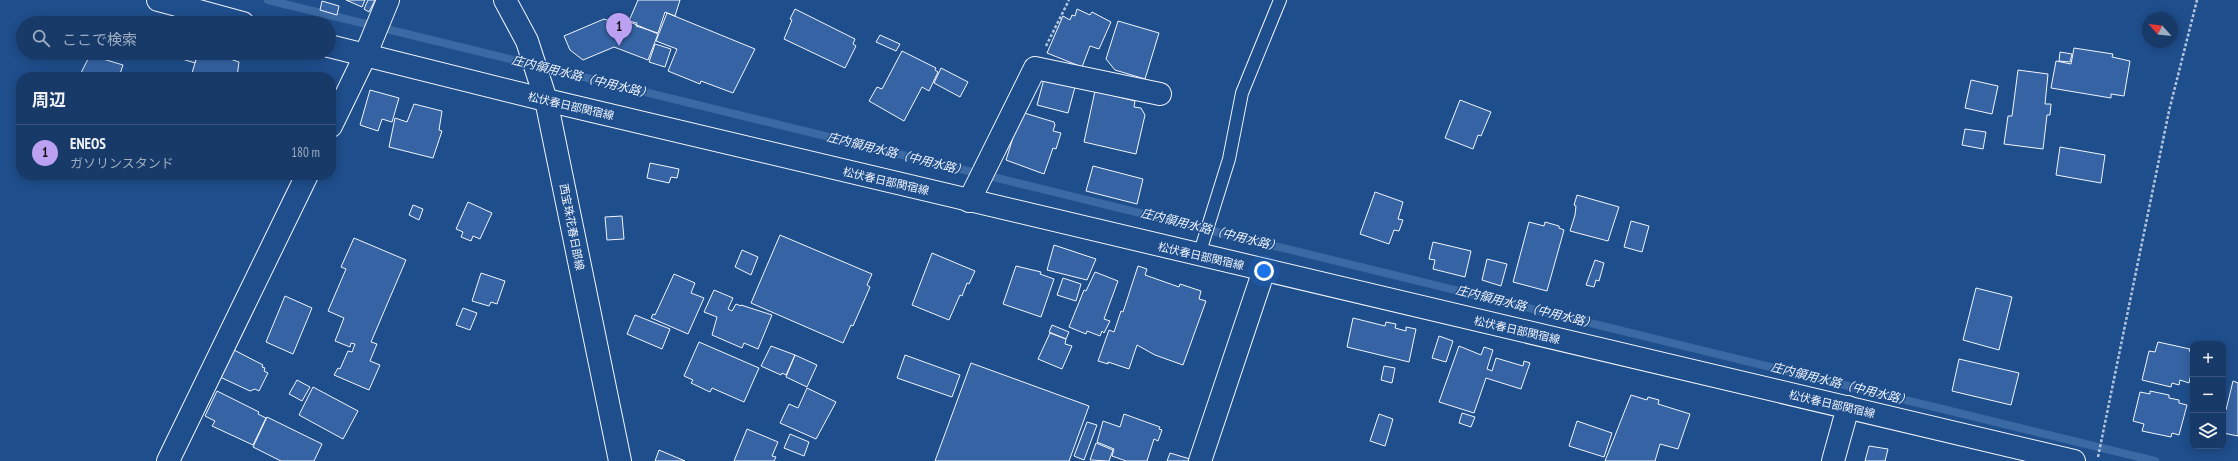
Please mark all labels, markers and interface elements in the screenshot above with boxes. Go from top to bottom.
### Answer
north arrow [2142,12,2178,48]
pin: 1 [606,13,632,46]
search box [16,16,336,60]
icon: search [30,27,52,49]
text: ここで検索 [62,30,137,49]
water label: 庄内領用水路（中用水路） [510,52,654,101]
text: 周辺 [32,89,66,111]
street label: 松伏春日部関宿線 [527,89,615,123]
water label: 庄内領用水路（中用水路） [825,129,969,178]
text: ENEOS [70,134,106,153]
text: 1 [42,144,48,161]
text: 180 m [291,144,320,161]
text: ガソリンスタンド [70,155,174,172]
street label: 松伏春日部関宿線 [842,164,930,198]
street label: 西宝珠花春日部線 [557,182,587,272]
water label: 庄内領用水路（中用水路） [1139,205,1283,254]
street label: 松伏春日部関宿線 [1157,239,1245,273]
your location [1254,261,1274,281]
water label: 庄内領用水路（中用水路） [1454,282,1598,331]
street label: 松伏春日部関宿線 [1473,313,1561,347]
map controls [2190,341,2226,449]
button: + [2190,341,2226,377]
water label: 庄内領用水路（中用水路） [1769,359,1913,408]
button: − [2190,377,2226,413]
street label: 松伏春日部関宿線 [1788,387,1876,421]
button: layers [2190,413,2226,449]

